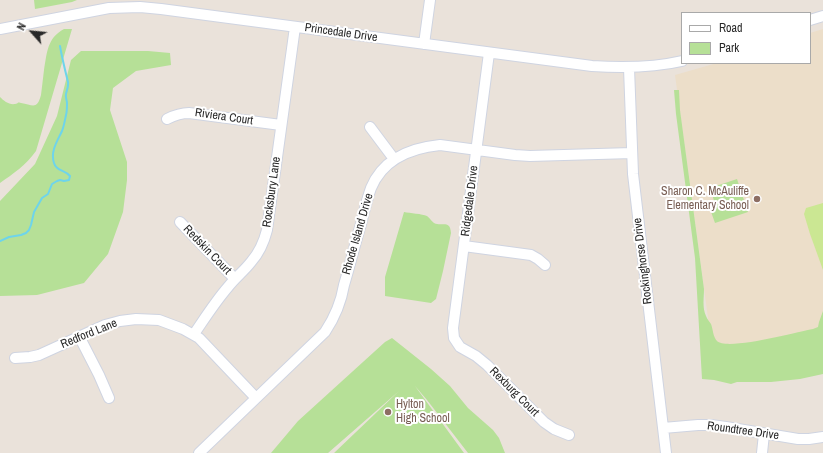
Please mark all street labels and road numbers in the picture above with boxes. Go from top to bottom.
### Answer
street label: Princedale Drive [304,21,378,45]
street label: Riviera Court [194,106,254,128]
street label: Rocksbury Lane [260,156,284,228]
street label: Ridgedale Drive [459,165,481,237]
street label: Rhode Island Drive [339,192,377,276]
street label: Rockinghorse Drive [631,217,655,305]
street label: Redskin Court [180,222,234,278]
street label: Redford Lane [59,316,119,352]
street label: Rexburg Court [486,364,542,420]
street label: Roundtree Drive [706,419,780,443]

